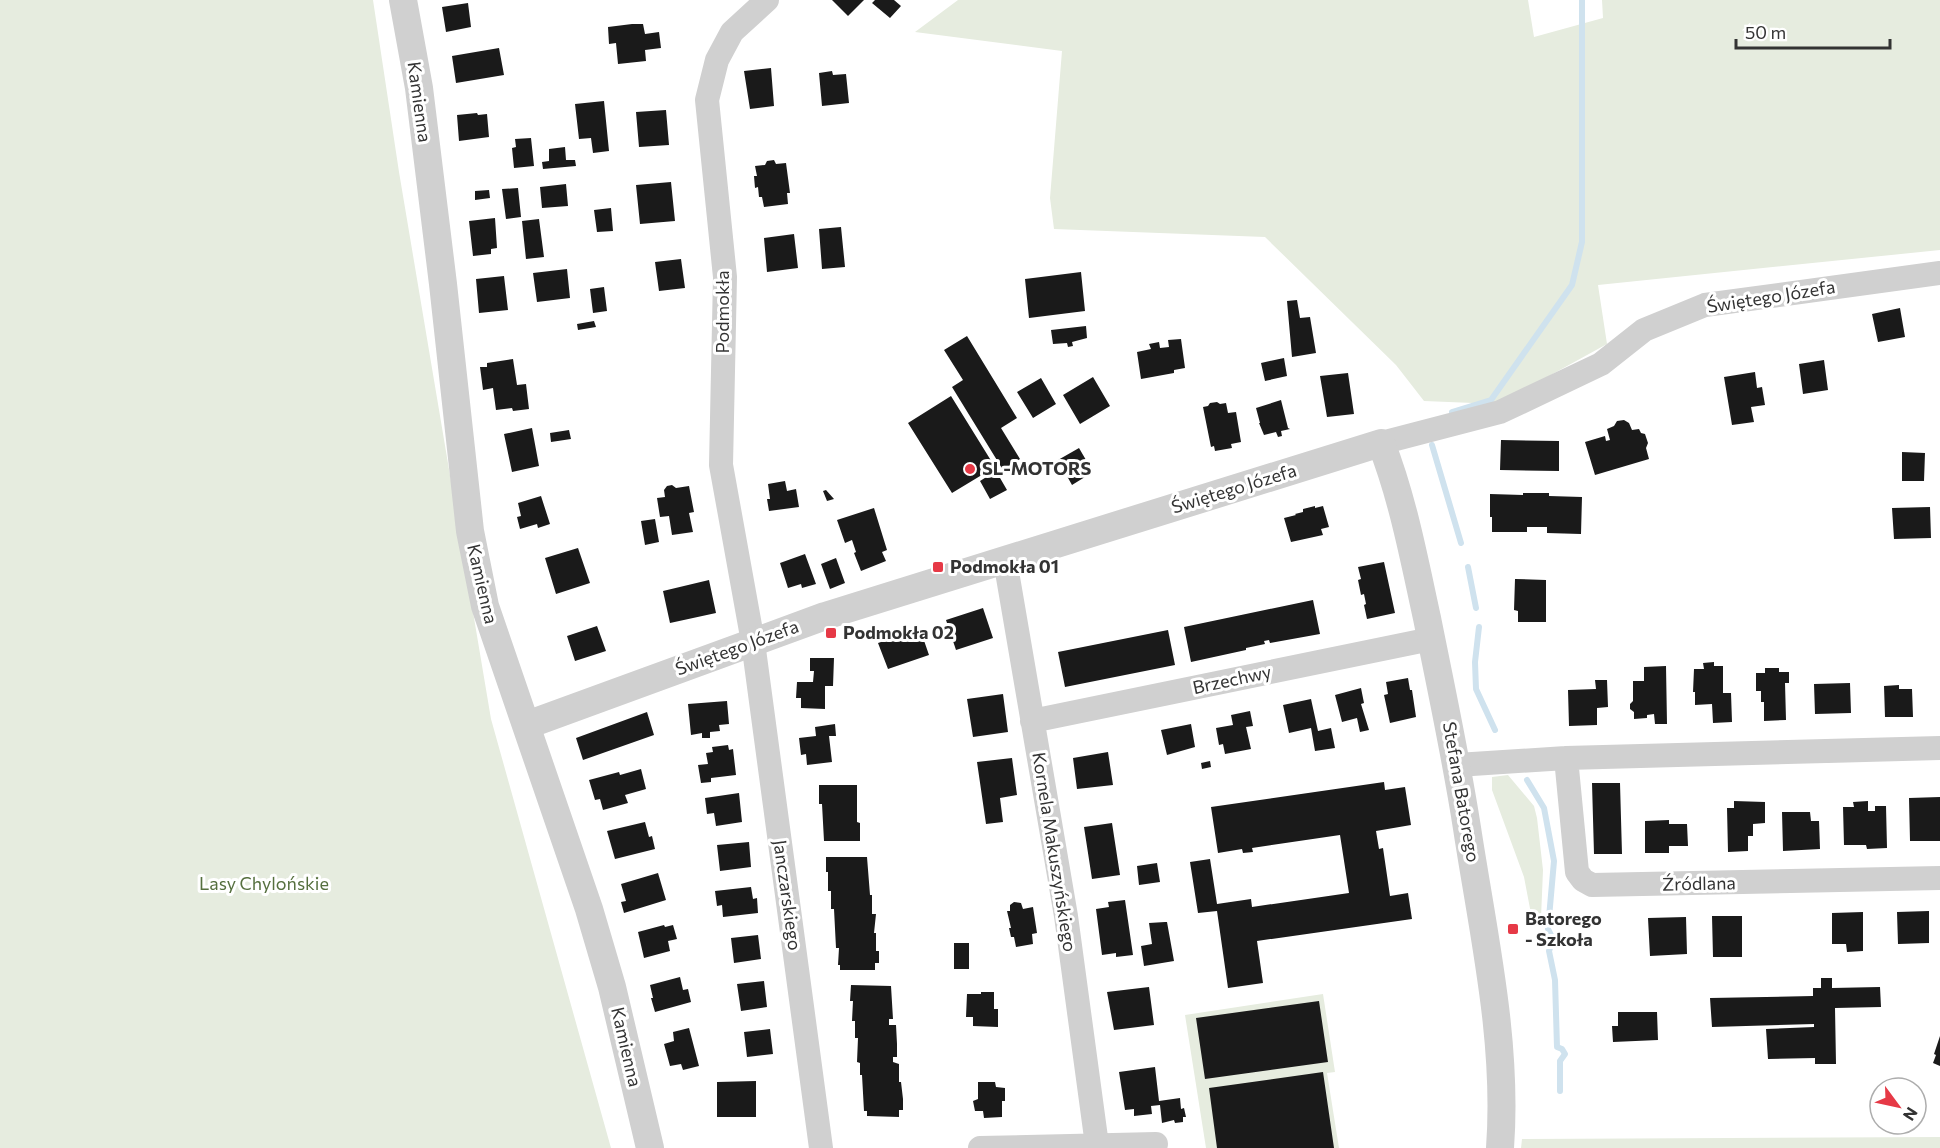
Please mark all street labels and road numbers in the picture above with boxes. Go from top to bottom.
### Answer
street label: Kamienna [403,60,437,144]
street label: Podmokła [711,270,733,354]
street label: Świętego Józefa [1705,275,1837,317]
street label: Świętego Józefa [1168,459,1299,518]
street label: Kamienna [463,542,503,626]
street label: Świętego Józefa [672,615,801,680]
street label: Brzechwy [1190,660,1273,698]
street label: Stefana Batorego [1439,720,1485,864]
street label: Kornela Makuszyńskiego [1028,750,1082,953]
street label: Janczarskiego [769,838,807,952]
street label: Źródlana [1662,871,1736,895]
street label: Kamienna [607,1005,647,1089]

